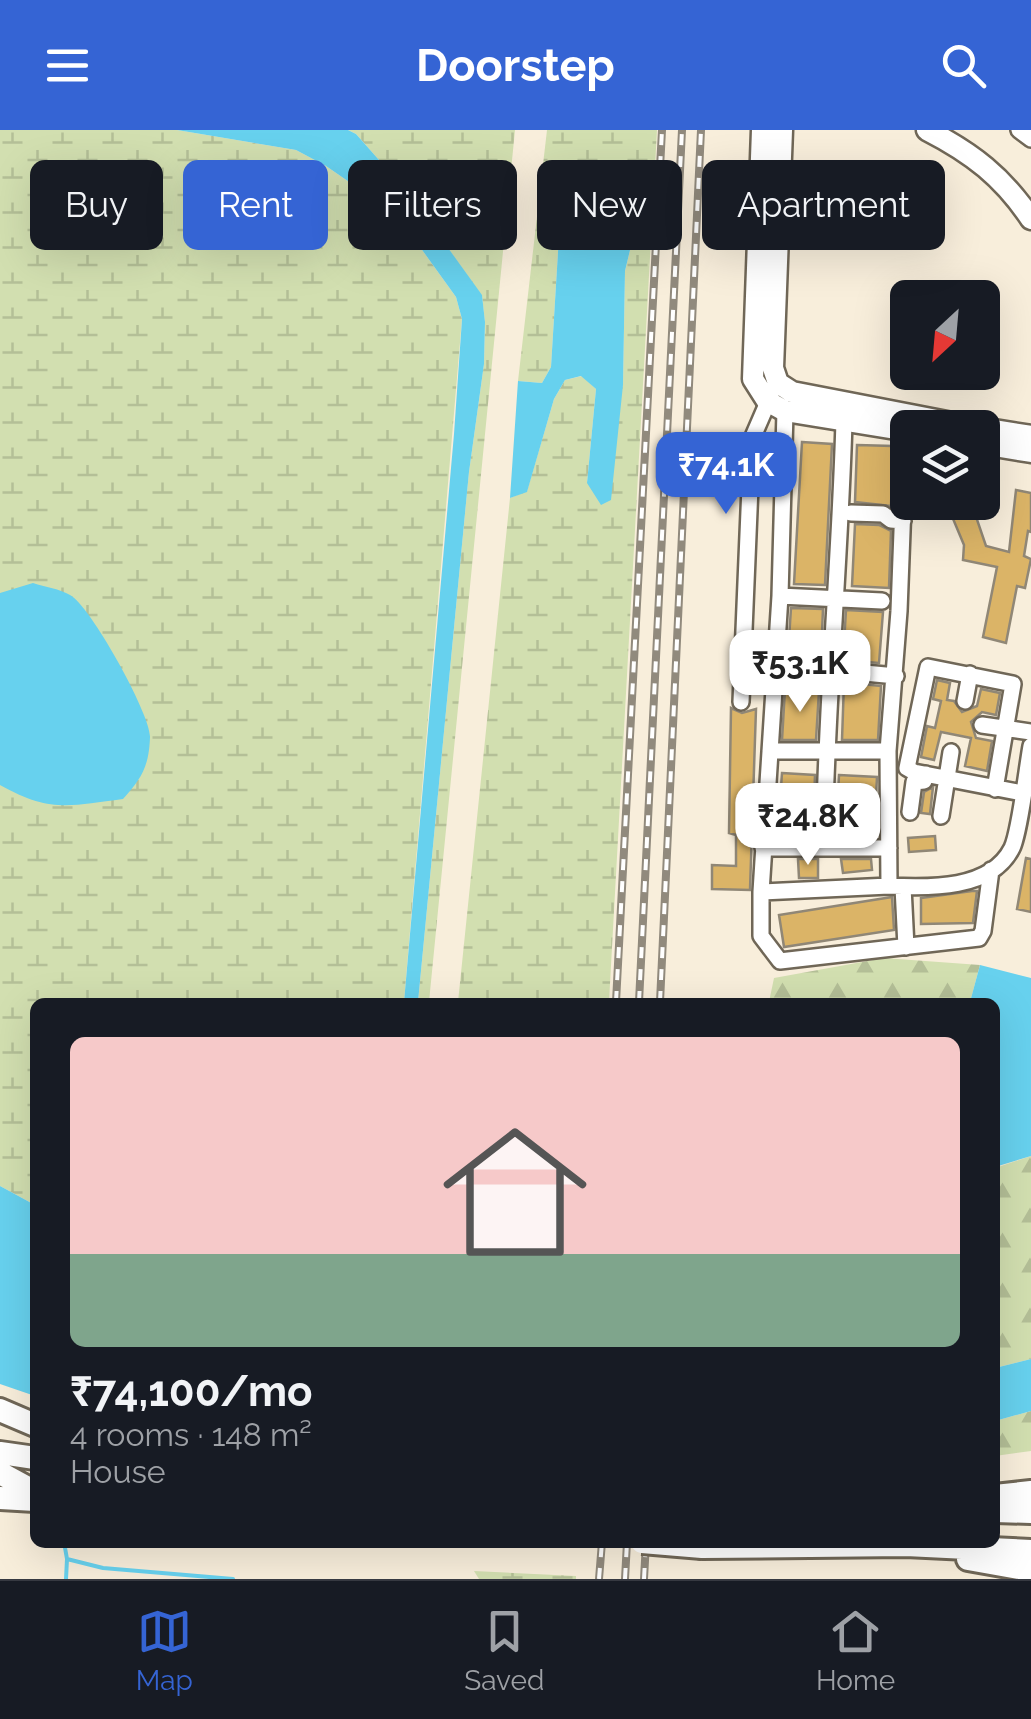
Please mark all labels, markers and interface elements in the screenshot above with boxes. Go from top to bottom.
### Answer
icon: menu [40,38,95,93]
icon: search [936,38,991,93]
text: Doorstep [416,39,615,92]
chip: Buy [30,160,163,250]
chip: Rent [183,160,328,250]
chip: Filters [348,160,517,250]
chip: New [537,160,682,250]
chip: Apartment [702,160,945,250]
north arrow [890,280,1000,390]
map controls [890,280,1000,520]
button: layers [890,410,1000,520]
pin: ₹74.1K [645,432,807,517]
text: ₹74.1K [678,446,774,483]
pin: ₹53.1K [719,630,881,715]
text: ₹53.1K [751,644,849,681]
pin: ₹24.8K [727,783,889,868]
text: ₹24.8K [757,797,859,834]
icon: home [425,1102,605,1282]
text: ₹74,100/mo [70,1367,313,1416]
text: 4 rooms · 148 m² [70,1416,312,1453]
text: House [70,1453,166,1490]
tab: Map [136,1604,193,1697]
tab: Saved [464,1604,544,1697]
tab: Home [816,1604,895,1697]

